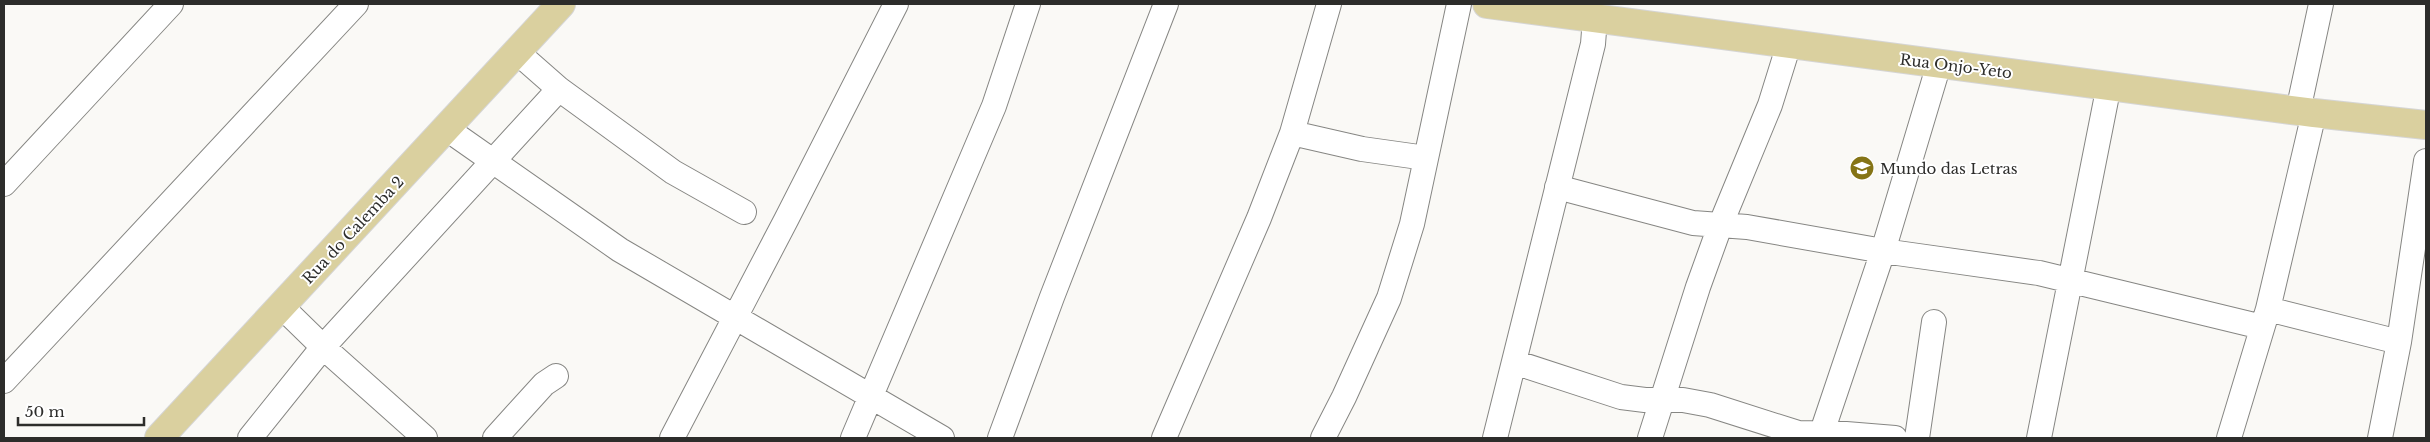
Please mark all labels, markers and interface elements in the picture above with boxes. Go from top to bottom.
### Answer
street label: Rua Onjo-Yeto [1899,50,2013,82]
school or university icon: Mundo das Letras [1849,155,1875,181]
place label: Mundo das Letras [1880,159,2018,178]
street label: Rua do Calemba 2 [298,172,408,288]
scale bar [18,394,144,426]
text: 50 m [25,402,65,421]

